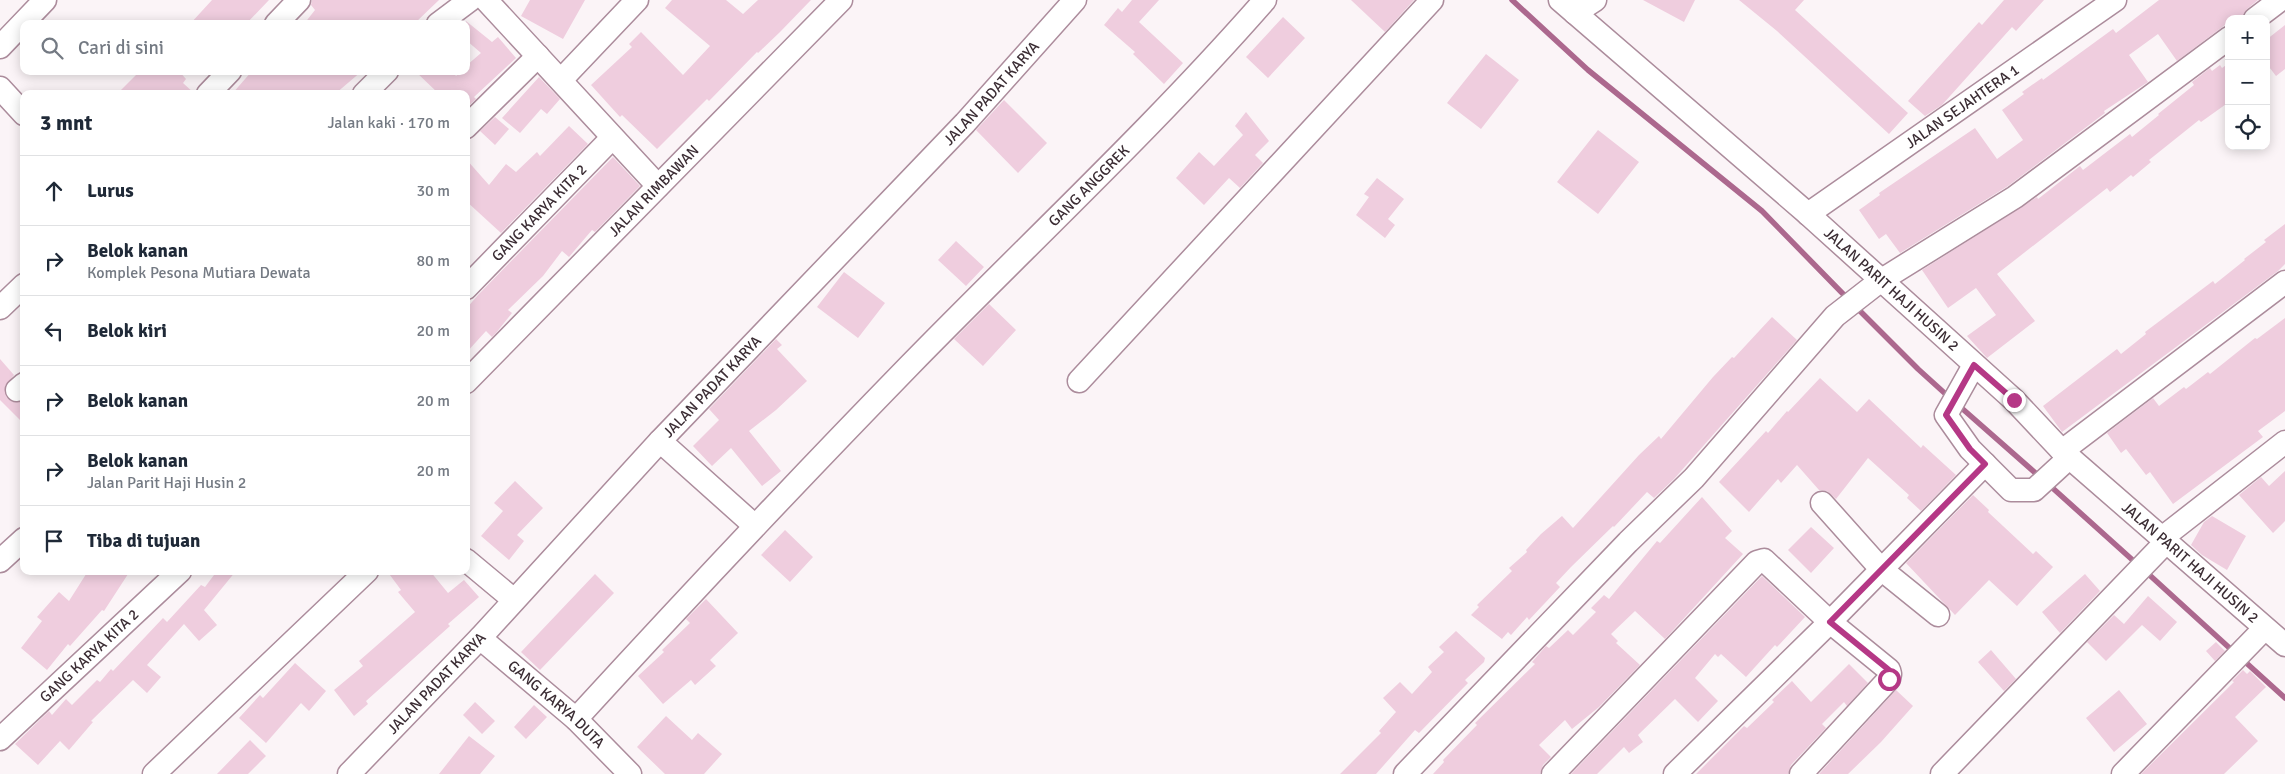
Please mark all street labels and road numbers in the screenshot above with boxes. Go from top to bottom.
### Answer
street label: JALAN PADAT KARYA [940,37,1043,149]
street label: JALAN SEJAHTERA 1 [1902,61,2022,152]
street label: JALAN RIMBAWAN [605,141,703,240]
street label: GANG ANGGREK [1045,141,1133,230]
street label: GANG KARYA KITA 2 [488,160,590,265]
street label: JALAN PARIT HAJI HUSIN 2 [1820,224,1963,355]
street label: JALAN PADAT KARYA [659,332,765,441]
street label: JALAN PARIT HAJI HUSIN 2 [2118,498,2262,627]
street label: GANG KARYA KITA 2 [36,605,142,706]
street label: JALAN PADAT KARYA [383,629,489,738]
street label: GANG KARYA DUTA [504,656,608,752]

